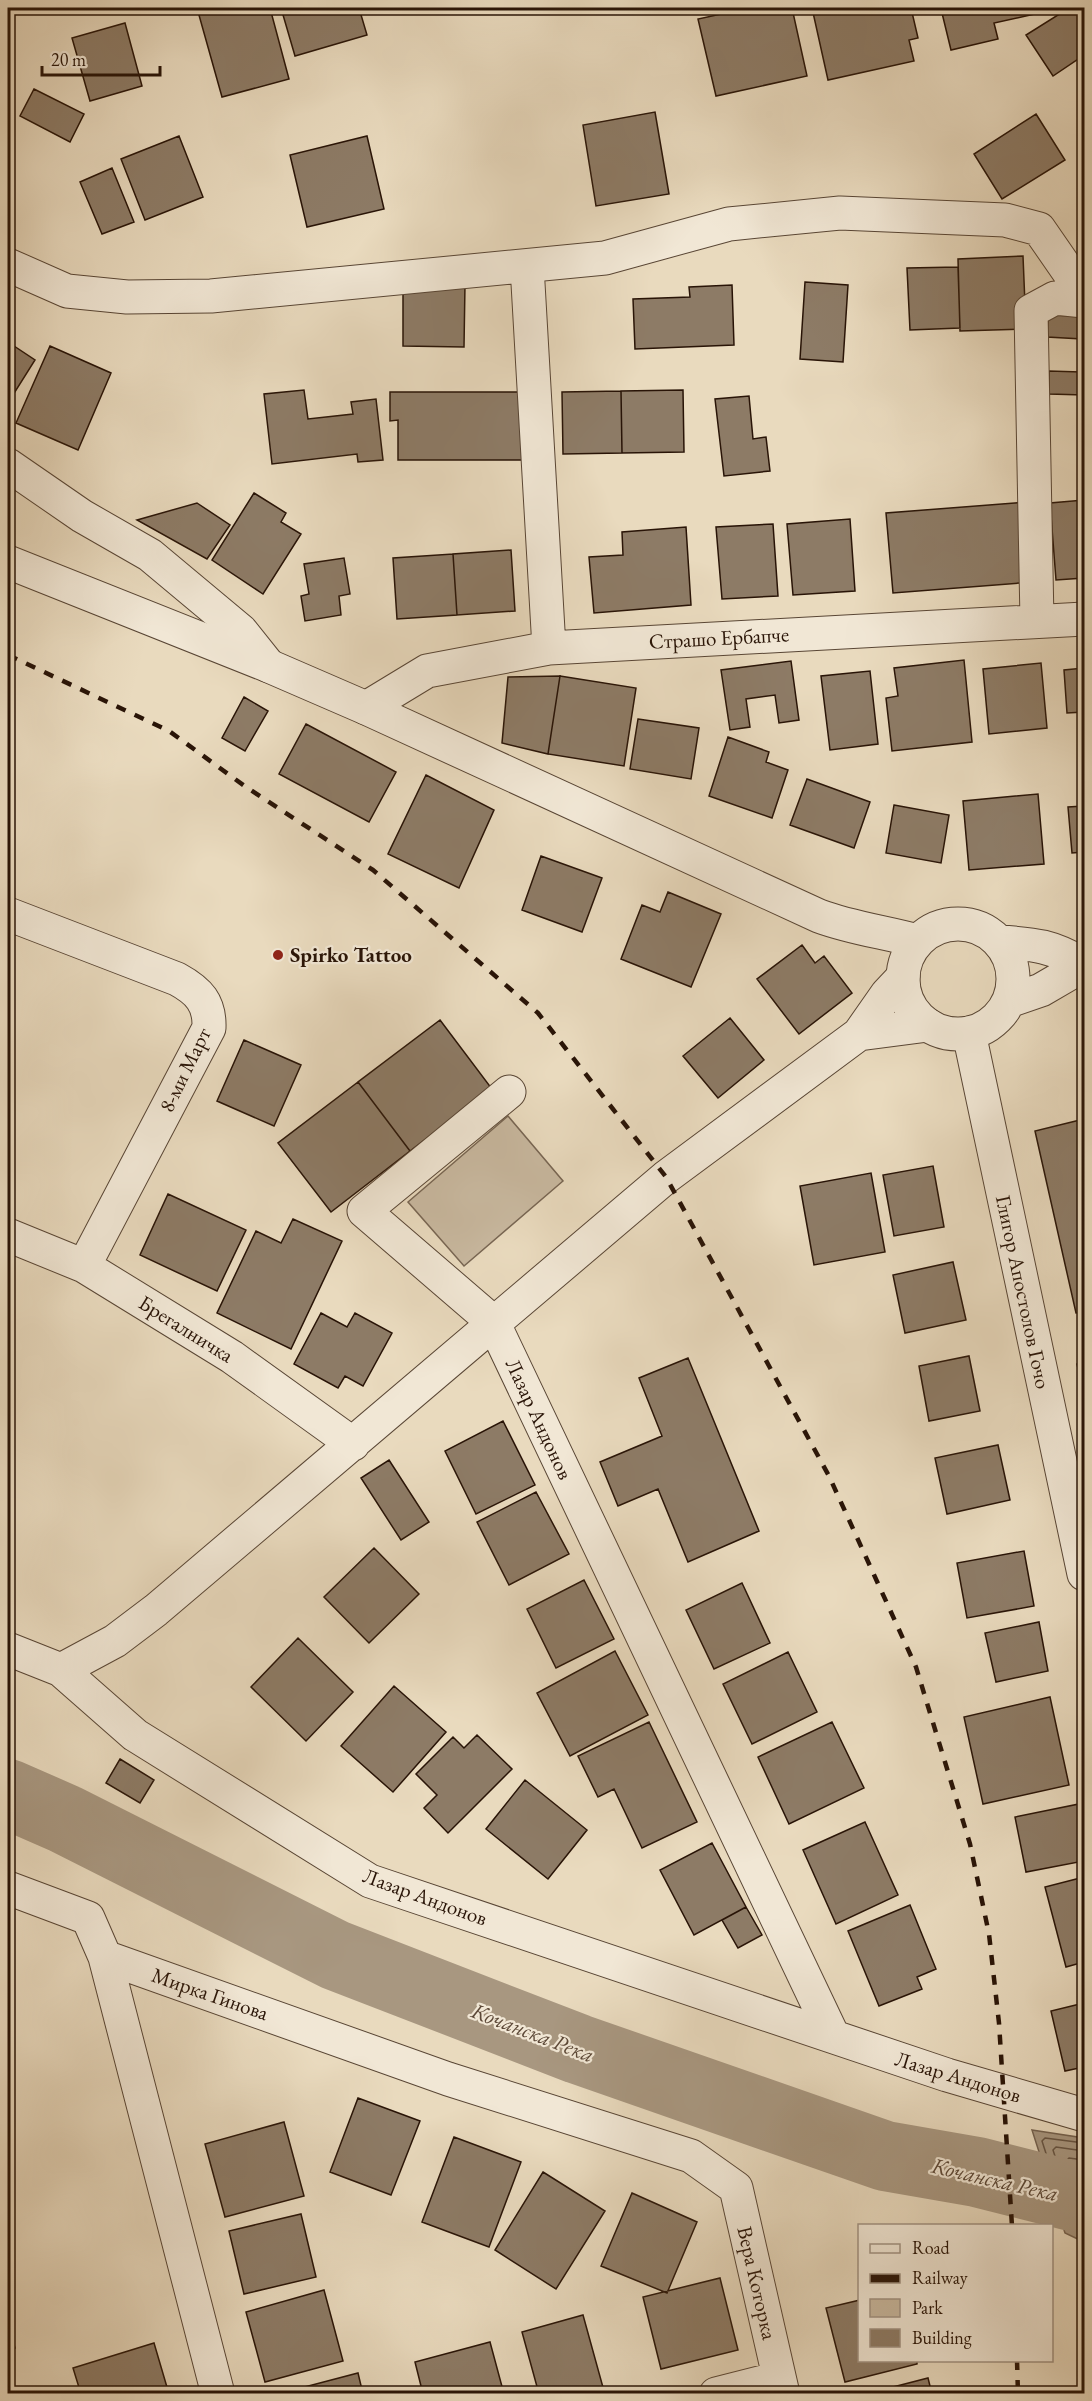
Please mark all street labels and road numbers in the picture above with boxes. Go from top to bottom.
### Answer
street label: Страшо Ербапче [648,620,790,655]
street label: 8-ми Март [153,1023,217,1116]
street label: Глигор Апостолов Гочо [990,1193,1057,1391]
street label: Брегалничка [134,1289,239,1369]
street label: Лазар Андонов [500,1354,579,1484]
street label: Лазар Андонов [359,1862,491,1932]
street label: Мирка Гинова [148,1961,273,2026]
street label: Лазар Андонов [892,2045,1024,2109]
street label: Вера Которка [731,2224,784,2343]

